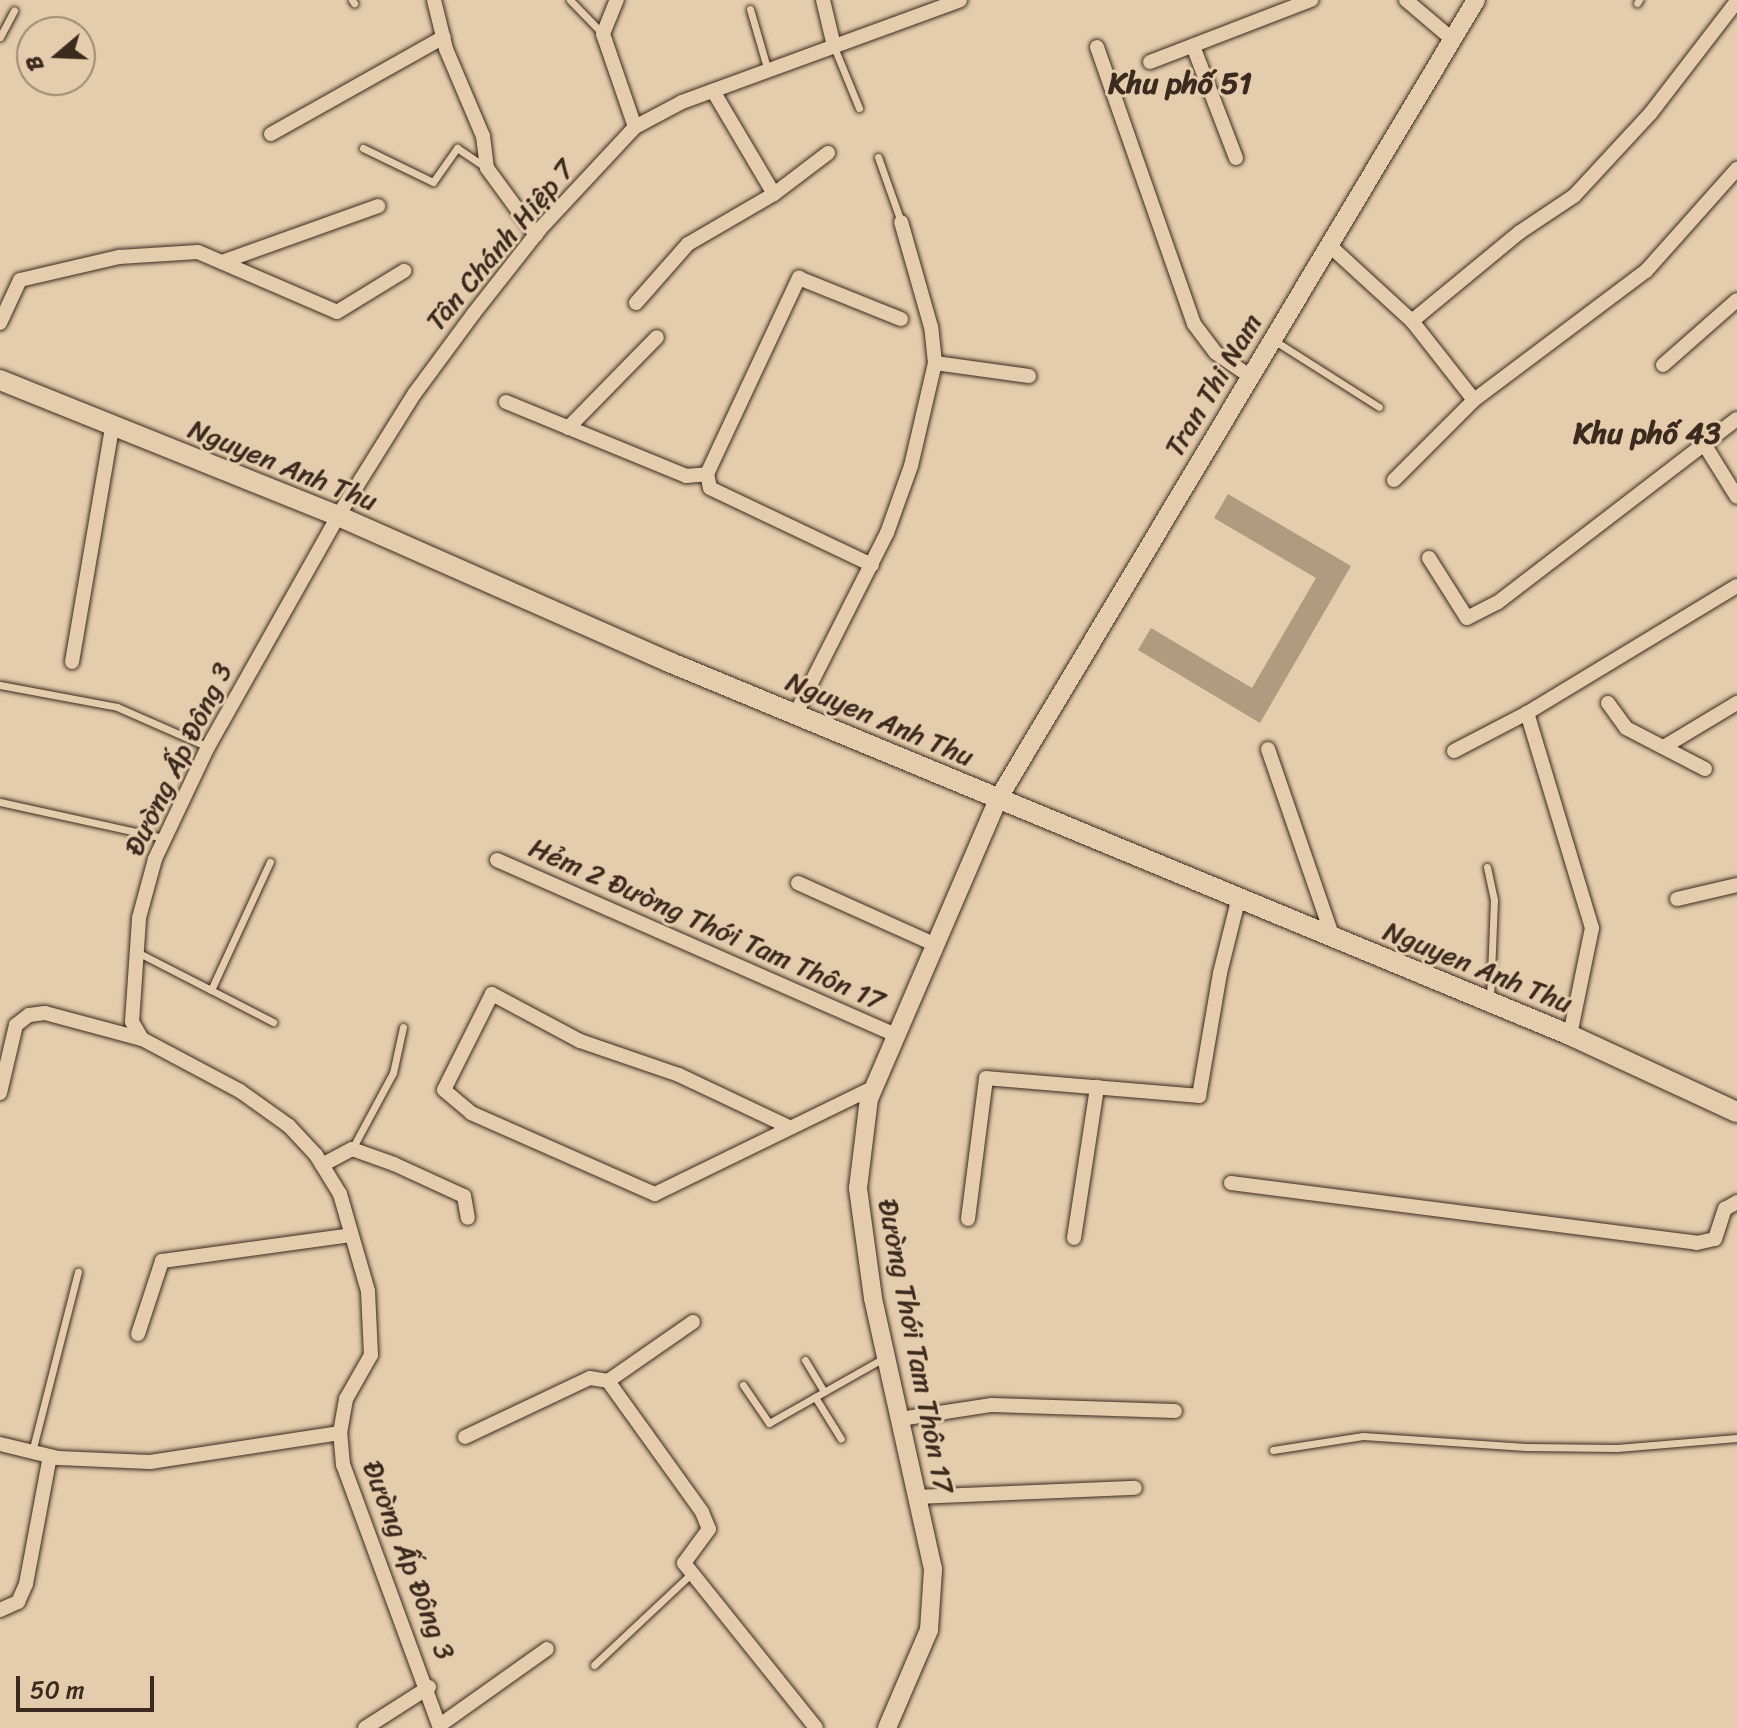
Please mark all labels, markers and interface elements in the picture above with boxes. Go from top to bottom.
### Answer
north arrow [16,16,96,96]
text: B [14,50,55,76]
district label: Khu phố 51 [1108,65,1252,101]
street label: Tân Chánh Hiệp 7 [419,153,581,337]
street label: Tran Thi Nam [1157,307,1269,463]
street label: Nguyen Anh Thu [184,412,382,518]
district label: Khu phố 43 [1573,415,1721,451]
street label: Đường Ấp Đông 3 [117,657,239,861]
street label: Nguyen Anh Thu [781,664,979,774]
street label: Hẻm 2 Đường Thới Tam Thôn 17 [524,830,890,1018]
street label: Nguyen Anh Thu [1379,914,1577,1020]
street label: Đường Thới Tam Thôn 17 [871,1196,961,1496]
street label: Đường Ấp Đông 3 [356,1456,462,1664]
scale bar [20,1660,158,1710]
text: 50 m [30,1669,85,1711]

